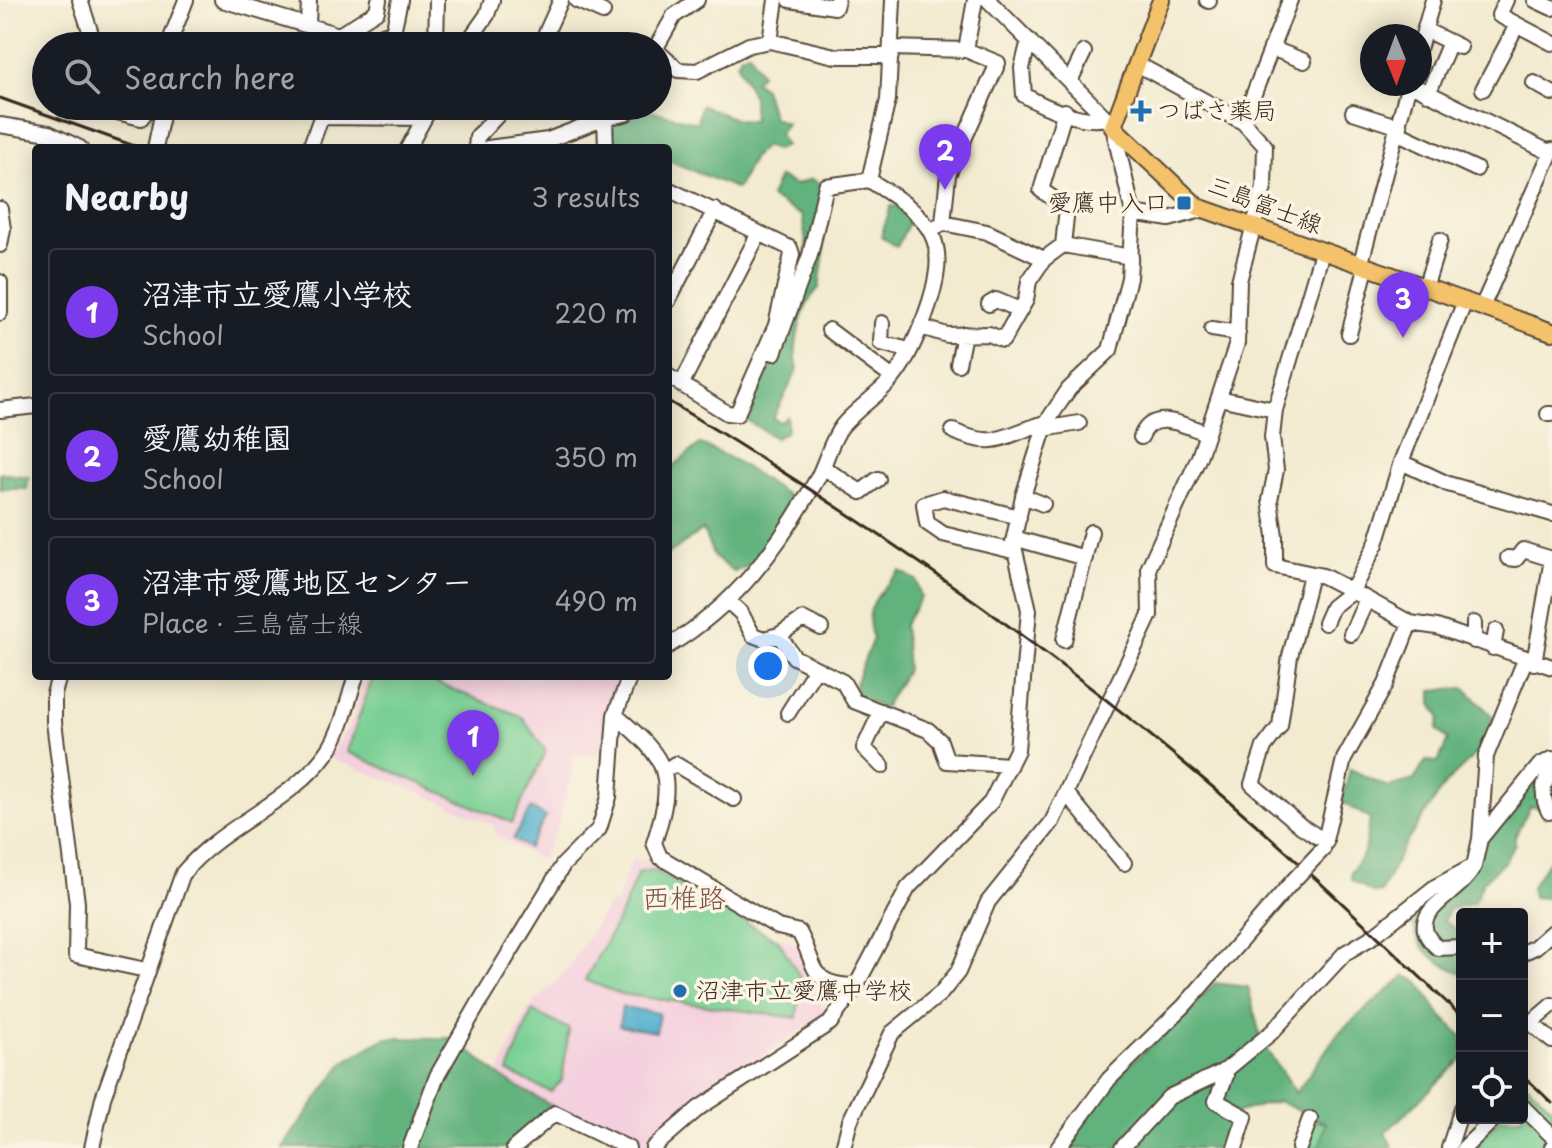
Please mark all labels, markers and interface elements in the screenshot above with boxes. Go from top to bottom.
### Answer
north arrow [1360,24,1432,96]
search box [32,32,672,120]
icon: search [60,54,104,98]
text: Search here [124,54,296,99]
place label: つばさ薬局 [1157,91,1277,127]
marker: つばさ薬局 [1132,102,1150,120]
pin: 2 [919,124,971,190]
street label: 三島富士線 [1203,165,1328,241]
text: Nearby [64,170,189,222]
text: 3 results [532,177,640,216]
place label: 愛鷹中入口 [1048,183,1168,219]
marker: 愛鷹中入口 [1175,194,1193,212]
text: 沼津市立愛鷹小学校 [142,270,412,315]
pin: 3 [1377,272,1429,338]
text: 1 [86,293,98,332]
text: 220 m [554,293,638,332]
text: School [142,315,224,354]
text: 愛鷹幼稚園 [142,414,292,459]
text: 2 [83,437,101,476]
text: 350 m [554,437,638,476]
text: School [142,459,224,498]
text: 沼津市愛鷹地区センター [142,558,472,603]
text: 3 [83,581,101,620]
text: 490 m [555,581,638,620]
text: Place · 三島富士線 [142,603,362,642]
your location [748,646,788,686]
pin: 1 [447,710,499,776]
district label: 西椎路 [642,875,726,918]
map controls [1456,908,1528,1124]
button: + [1456,908,1528,980]
place label: 沼津市立愛鷹中学校 [696,971,912,1007]
button: − [1456,980,1528,1052]
marker: 沼津市立愛鷹中学校 [671,982,689,1000]
button: locate [1456,1052,1528,1124]

